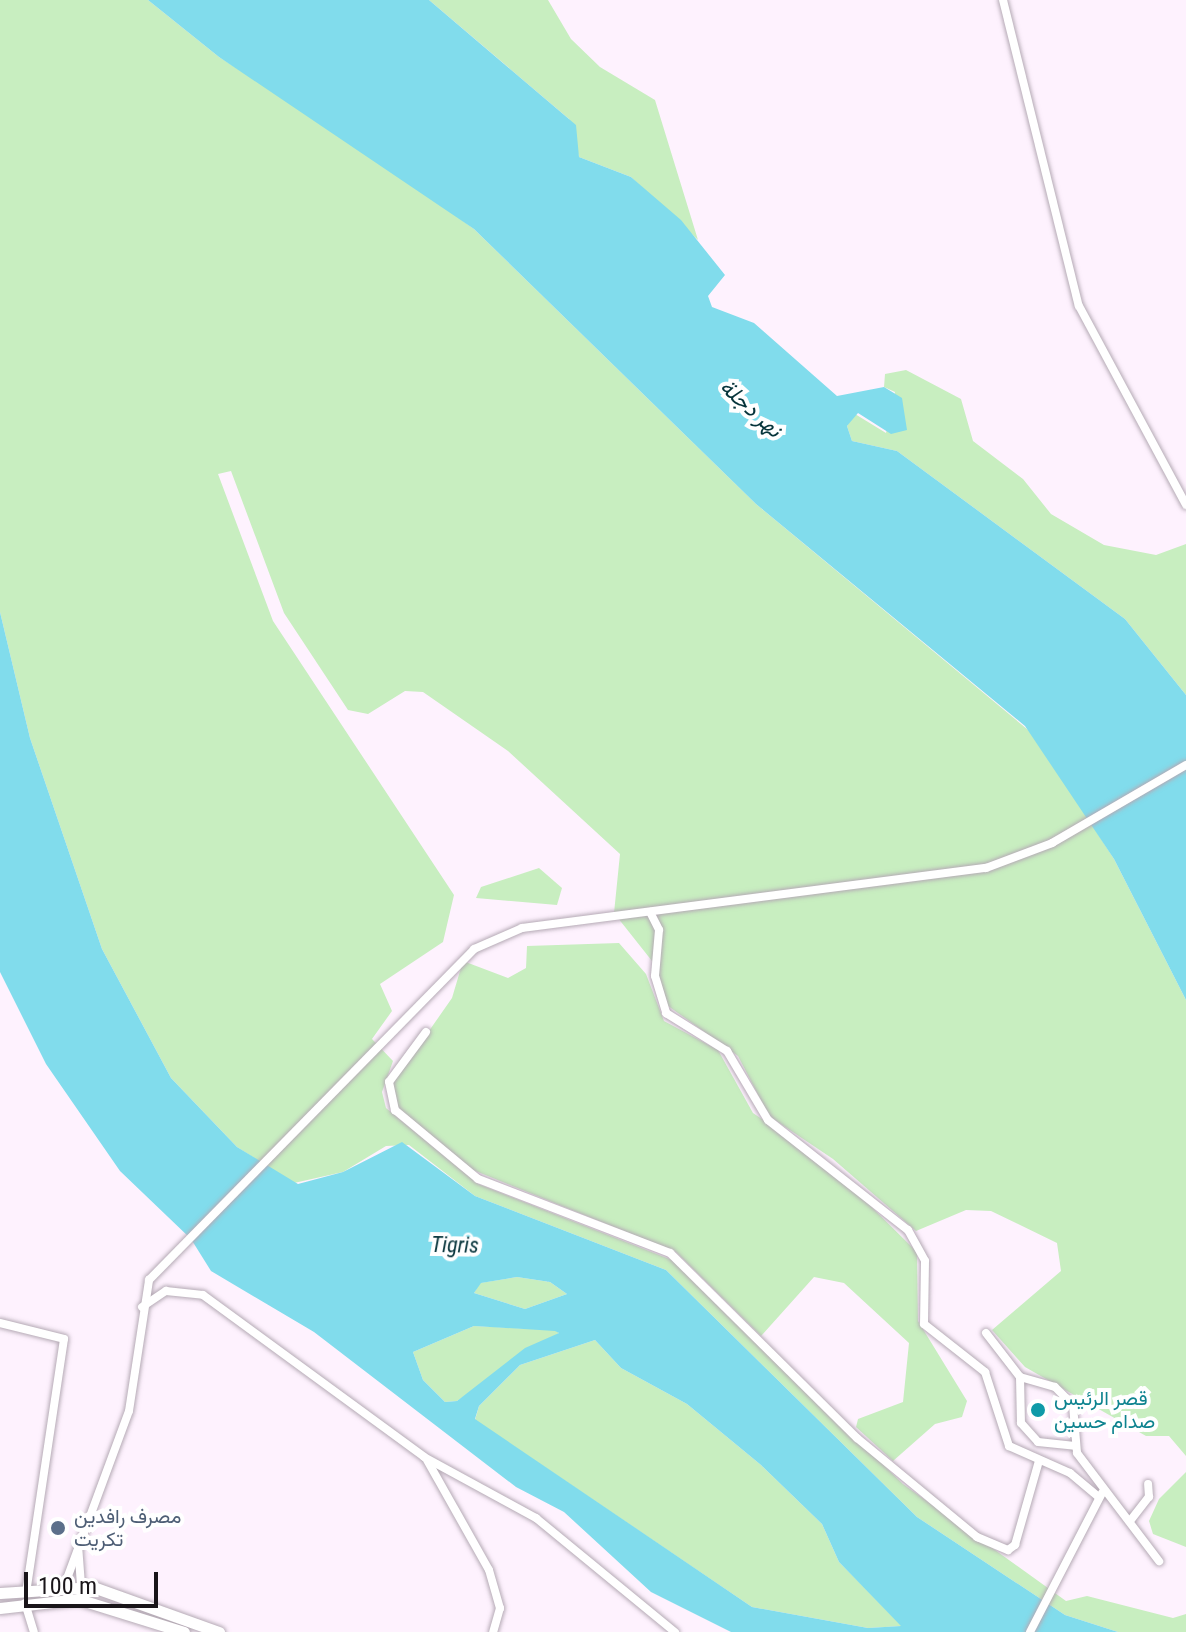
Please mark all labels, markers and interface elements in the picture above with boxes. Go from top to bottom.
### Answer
water label: نهر دجلة [715,373,787,443]
water label: Tigris [431,1231,479,1259]
place label: قصر الرئيس صدام حسين [1054,1386,1155,1433]
marker: قصر الرئيس صدام حسين [1029,1401,1047,1419]
place label: مصرف رافدين تكريت [74,1504,181,1551]
marker: مصرف رافدين تكريت [49,1519,67,1537]
scale bar [28,1556,162,1606]
text: 100 m [38,1572,97,1600]

